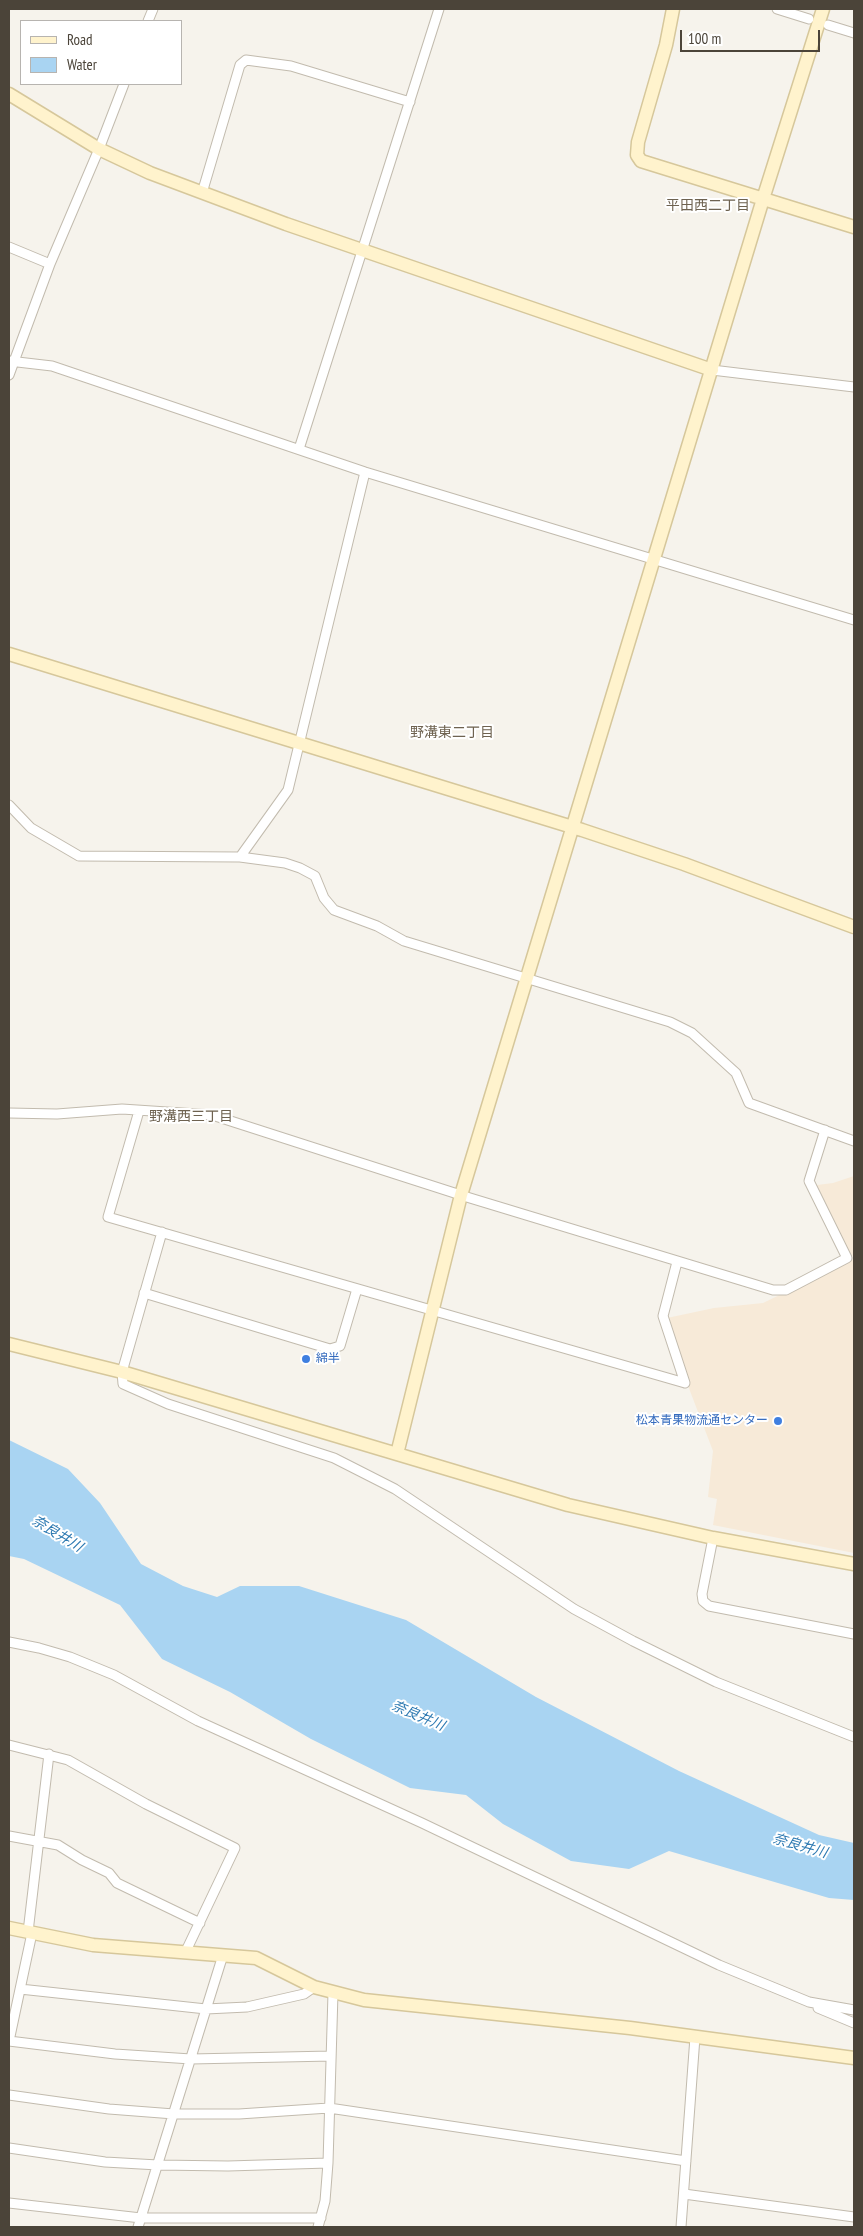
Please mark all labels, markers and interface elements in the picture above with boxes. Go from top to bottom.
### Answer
legend [20,20,182,85]
scale bar [683,20,823,52]
text: 100 m [688,29,721,48]
text: Road [67,30,93,49]
text: Water [67,55,97,74]
district label: 平田西二丁目 [666,198,750,214]
district label: 野溝東二丁目 [410,725,494,741]
district label: 野溝西三丁目 [149,1109,233,1125]
place label: 綿半 [316,1352,340,1366]
marker: 綿半 [300,1353,312,1365]
place label: 松本青果物流通センター [636,1414,768,1428]
marker: 松本青果物流通センター [772,1415,784,1427]
water label: 奈良井川 [29,1512,85,1556]
water label: 奈良井川 [389,1697,447,1735]
water label: 奈良井川 [771,1830,829,1862]

